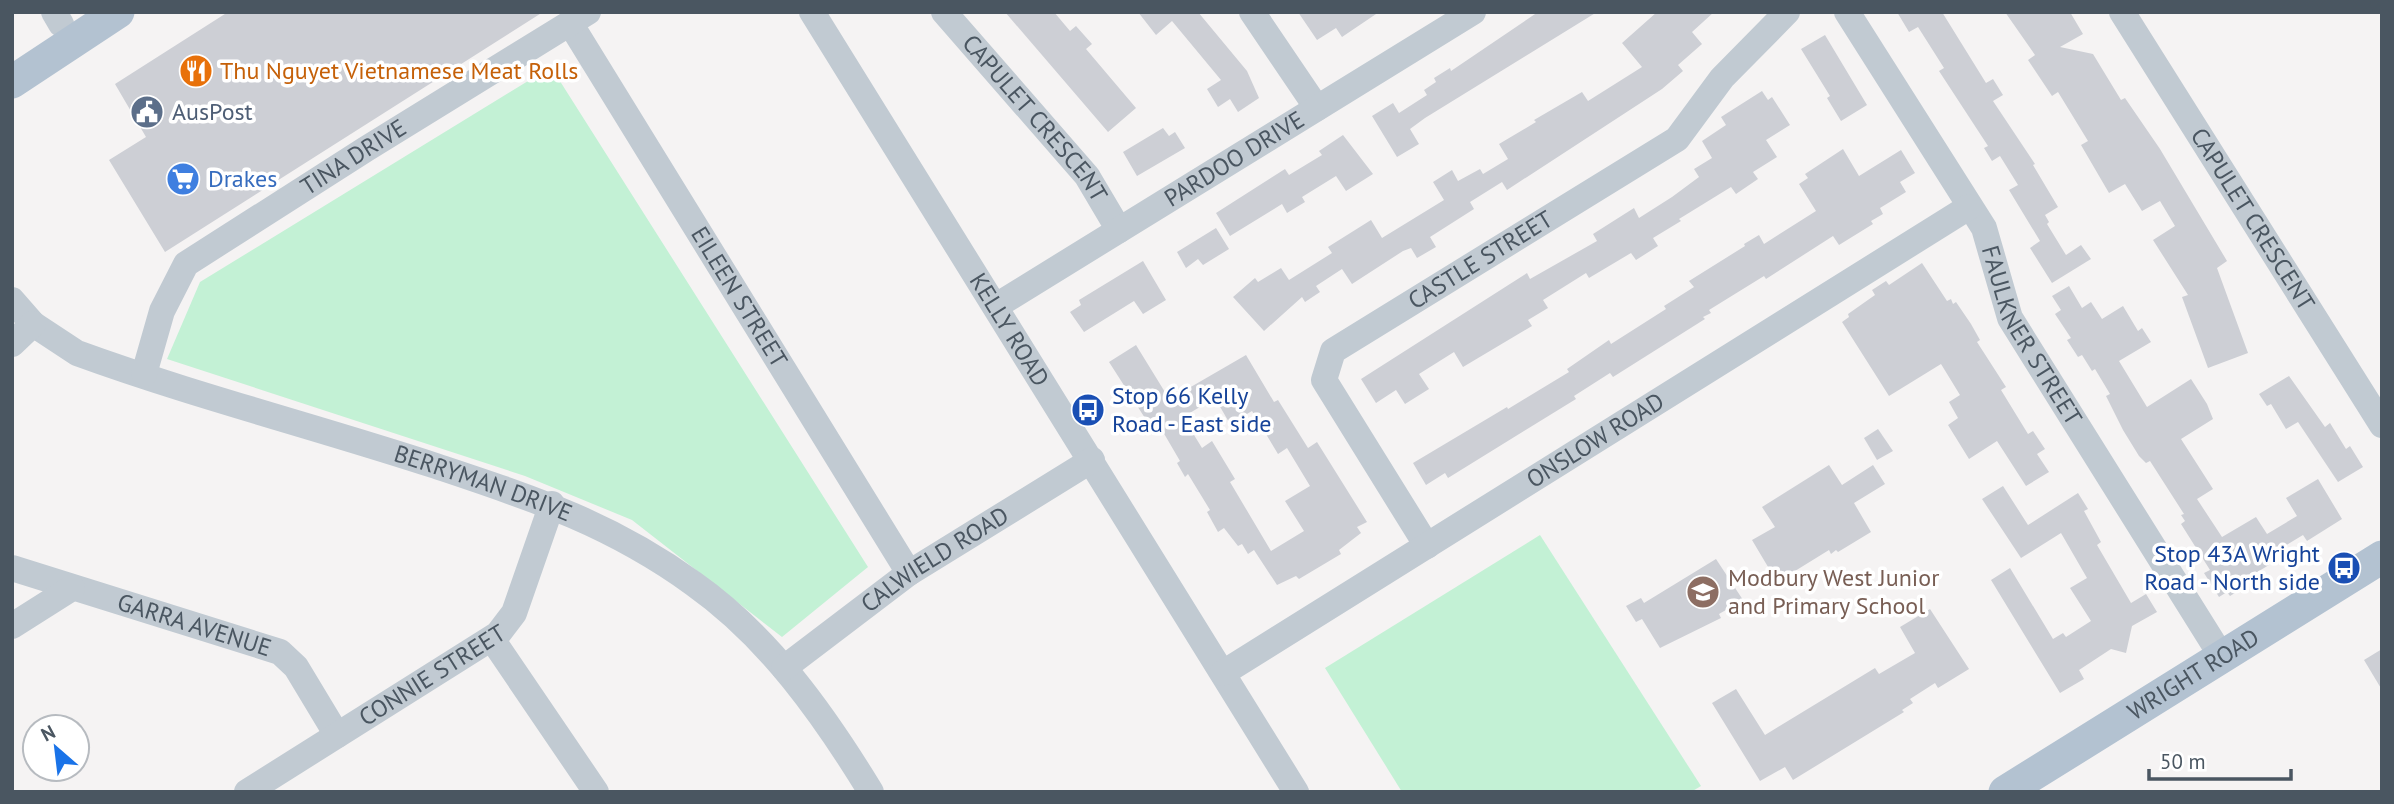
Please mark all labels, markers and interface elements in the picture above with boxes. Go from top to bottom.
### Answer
street label: CAPULET CRESCENT [956,28,1115,207]
restaurant icon: Thu Nguyet Vietnamese Meat Rolls [177,52,215,90]
place label: Thu Nguyet Vietnamese Meat Rolls [220,55,578,86]
public building icon: AusPost [128,93,166,131]
place label: AusPost [172,96,253,127]
street label: PARDOO DRIVE [1158,104,1310,213]
street label: TINA DRIVE [295,112,412,202]
street label: CAPULET CRESCENT [2184,122,2322,316]
supermarket icon: Drakes [164,160,202,198]
place label: Drakes [208,163,277,194]
street label: CASTLE STREET [1402,203,1558,316]
street label: EILEEN STREET [684,221,795,373]
street label: FAULKNER STREET [1975,242,2089,431]
street label: KELLY ROAD [963,267,1056,392]
place label: Stop 66 Kelly Road - East side [1112,380,1271,439]
street label: ONSLOW ROAD [1520,385,1670,495]
bus stop icon: Stop 66 Kelly Road - East side [1069,391,1107,429]
street label: BERRYMAN DRIVE [390,438,577,528]
street label: CALWIELD ROAD [854,499,1014,619]
place label: Stop 43A Wright Road - North side [2144,538,2320,597]
bus stop icon: Stop 43A Wright Road - North side [2325,549,2363,587]
place label: Modbury West Junior and Primary School [1728,562,1939,621]
school or university icon: Modbury West Junior and Primary School [1684,573,1722,611]
street label: GARRA AVENUE [114,586,275,663]
street label: CONNIE STREET [353,617,511,733]
street label: WRIGHT ROAD [2121,621,2265,727]
north arrow [21,713,91,783]
text: N [37,719,59,747]
scale bar [2149,738,2291,782]
text: 50 m [2160,748,2206,775]

